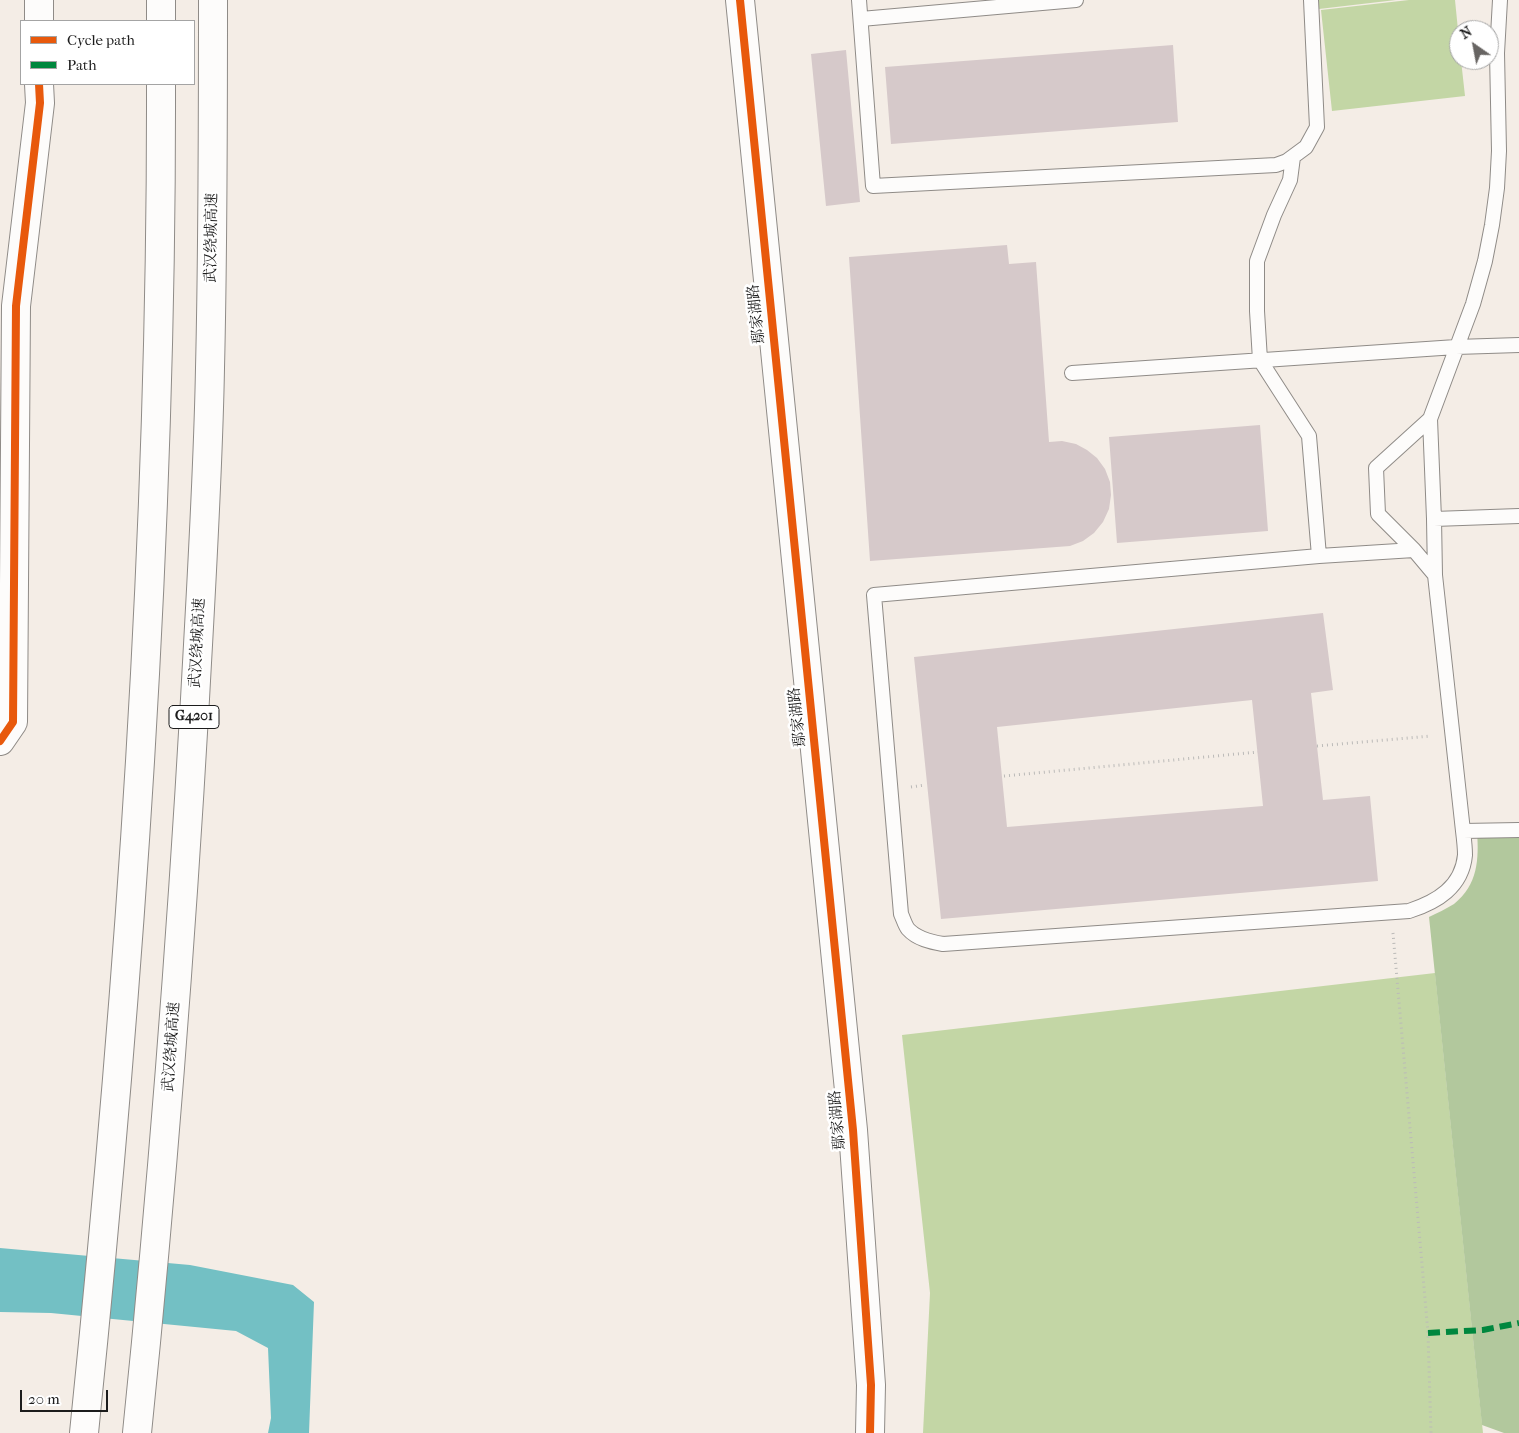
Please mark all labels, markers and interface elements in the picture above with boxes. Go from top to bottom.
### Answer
legend [20,20,195,85]
north arrow [1449,20,1499,70]
text: N [1457,23,1475,43]
text: Cycle path [67,31,135,49]
text: Path [67,56,97,74]
street label: 武汉绕城高速 [202,193,222,283]
street label: 鄢家湖路 [745,283,769,345]
street label: 武汉绕城高速 [187,598,209,688]
street label: 鄢家湖路 [786,686,810,748]
road number: G4201 [169,706,219,729]
street label: 武汉绕城高速 [160,1001,184,1093]
street label: 鄢家湖路 [826,1089,850,1151]
scale bar [22,1380,110,1412]
text: 20 m [28,1390,60,1408]

